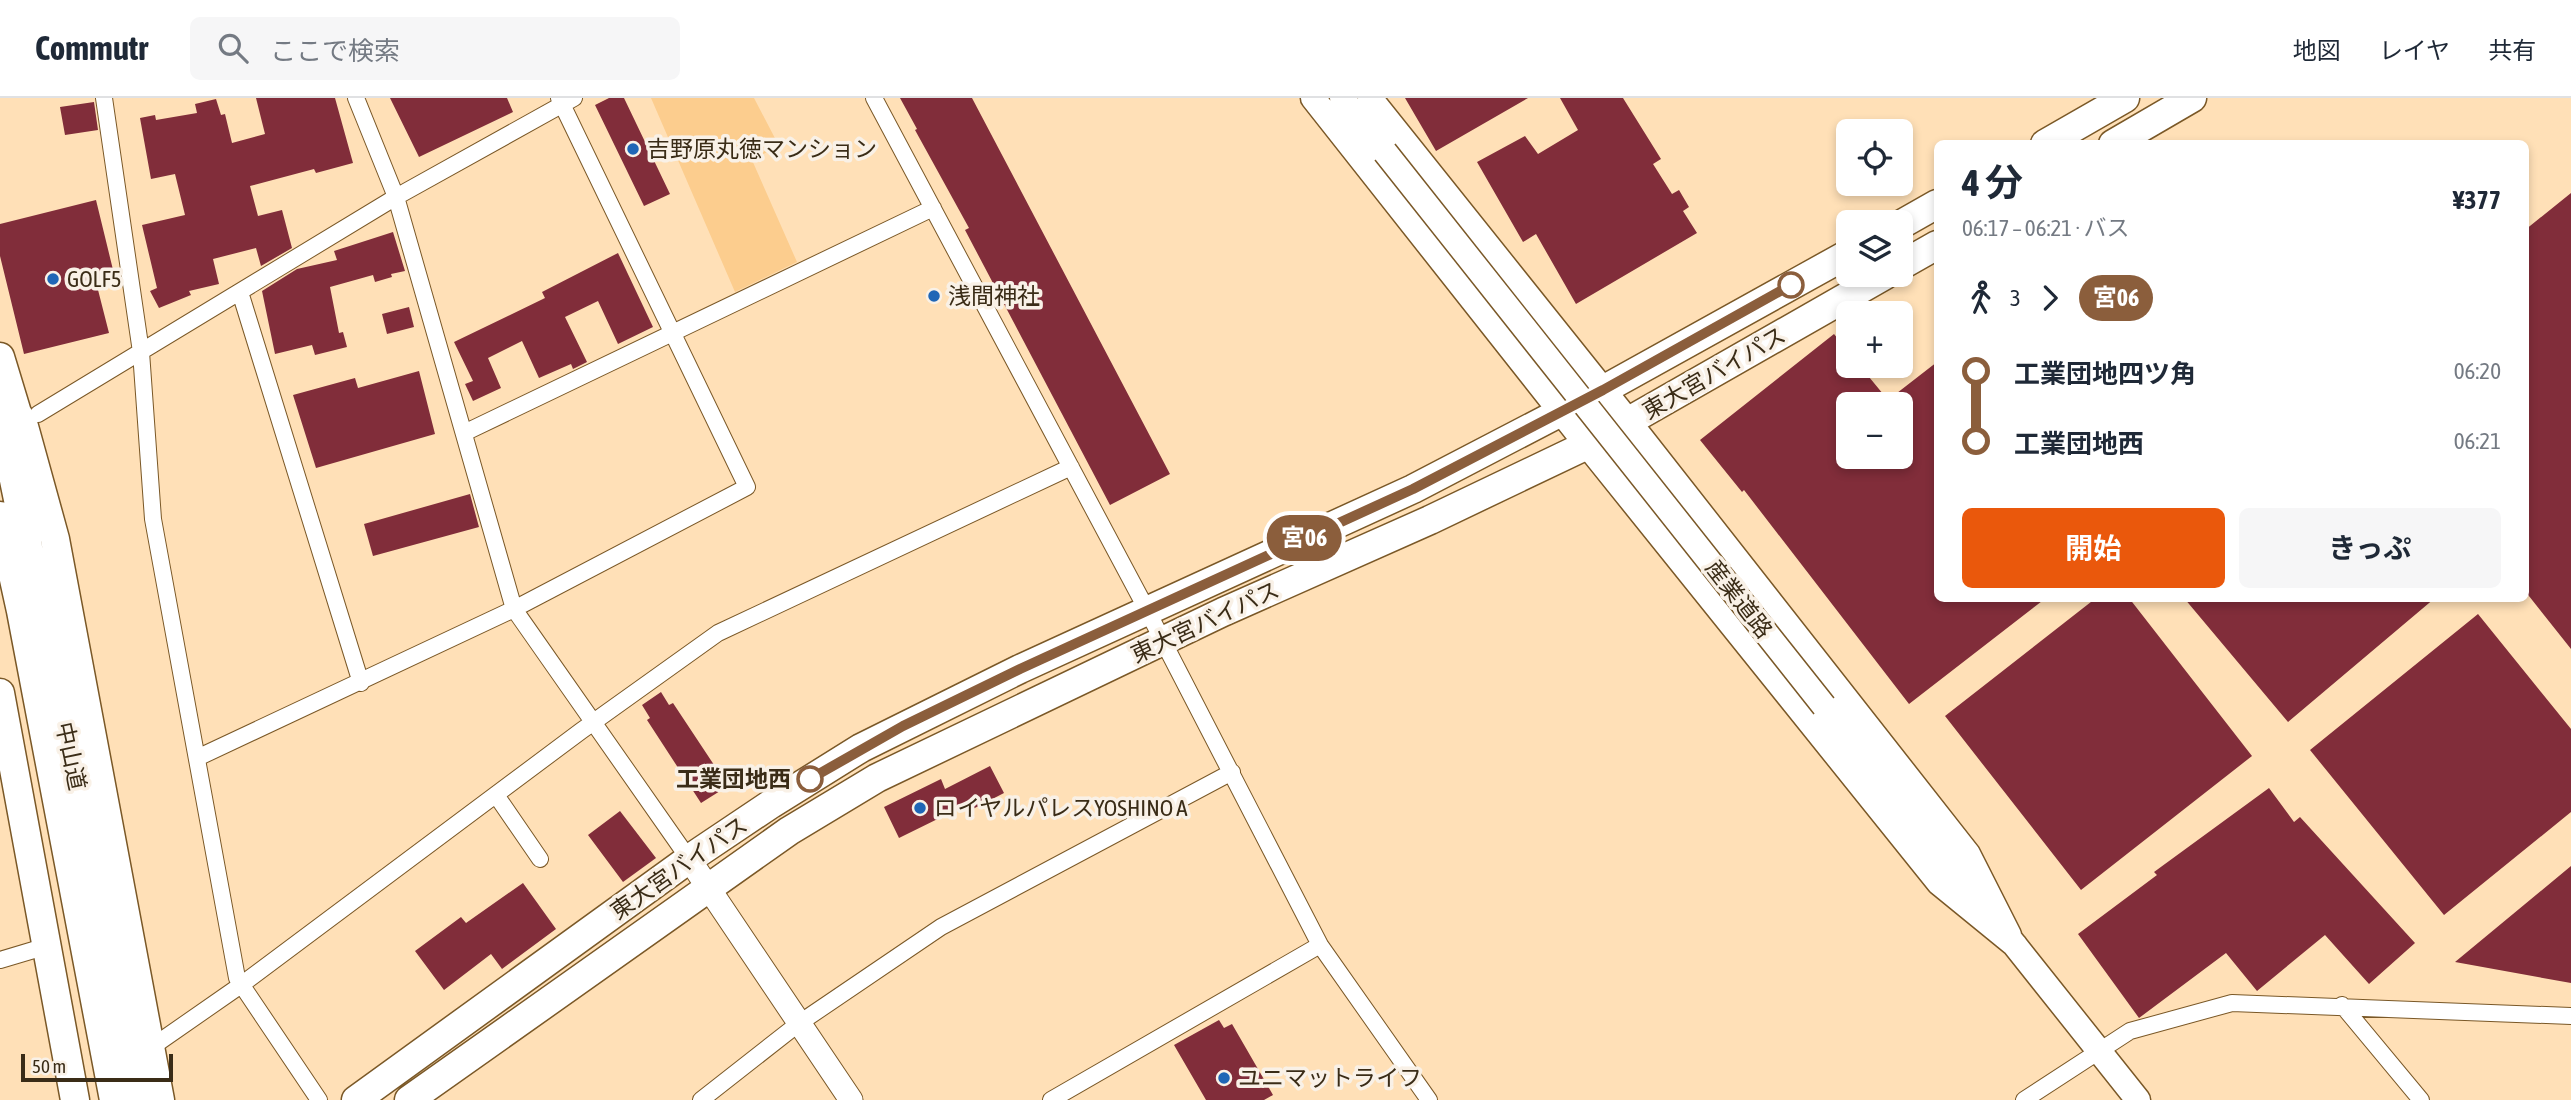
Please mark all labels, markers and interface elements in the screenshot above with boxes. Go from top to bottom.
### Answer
search box [190,17,680,80]
text: Commutr [35,29,148,67]
icon: search [214,29,252,67]
text: ここで検索 [270,36,400,66]
text: 地図 [2293,37,2341,64]
text: レイヤ [2379,37,2450,64]
text: 共有 [2488,37,2536,64]
map controls [1836,119,1913,469]
button: locate [1836,119,1913,196]
place label: 吉野原丸徳マンション [647,136,877,162]
marker: 吉野原丸徳マンション [625,141,641,157]
text: 4 分 [1962,161,2023,204]
text: ¥377 [2453,185,2501,215]
button: layers [1836,210,1913,287]
text: 06:17 – 06:21 · バス [1962,215,2129,241]
place label: GOLF5 [67,266,122,292]
marker: GOLF5 [45,271,61,287]
unlabelled marker [1778,272,1804,298]
icon: walk [1962,279,2000,317]
icon: forward [2031,279,2069,317]
place label: 浅間神社 [948,283,1040,309]
text: 宮06 [2093,284,2139,311]
text: 3 [2010,285,2021,311]
marker: 浅間神社 [926,288,942,304]
button: + [1836,301,1913,378]
street label: 東大宮バイパス [1638,322,1790,424]
text: 06:20 [2454,358,2501,384]
text: 工業団地四ツ角 [2014,359,2196,389]
button: − [1836,392,1913,469]
text: 06:21 [2454,428,2501,454]
text: 工業団地西 [2014,429,2144,459]
button: 開始 [1962,508,2225,588]
button: きっぷ [2239,508,2501,588]
line badge: 宮06 [1264,515,1344,561]
text: 宮06 [1281,524,1327,551]
street label: 産業道路 [1700,555,1778,643]
street label: 東大宮バイパス [1127,576,1283,668]
street label: 中山道 [51,720,91,792]
place label: 工業団地西 [676,766,791,792]
marker: 工業団地西 [797,766,823,792]
place label: ロイヤルパレスYOSHINO A [934,795,1188,821]
marker: ロイヤルパレスYOSHINO A [912,800,928,816]
street label: 東大宮バイパス [606,811,752,925]
scale bar [21,1051,173,1083]
text: 50 m [32,1055,66,1077]
place label: ユニマットライフ [1238,1065,1422,1091]
marker: ユニマットライフ [1216,1070,1232,1086]

